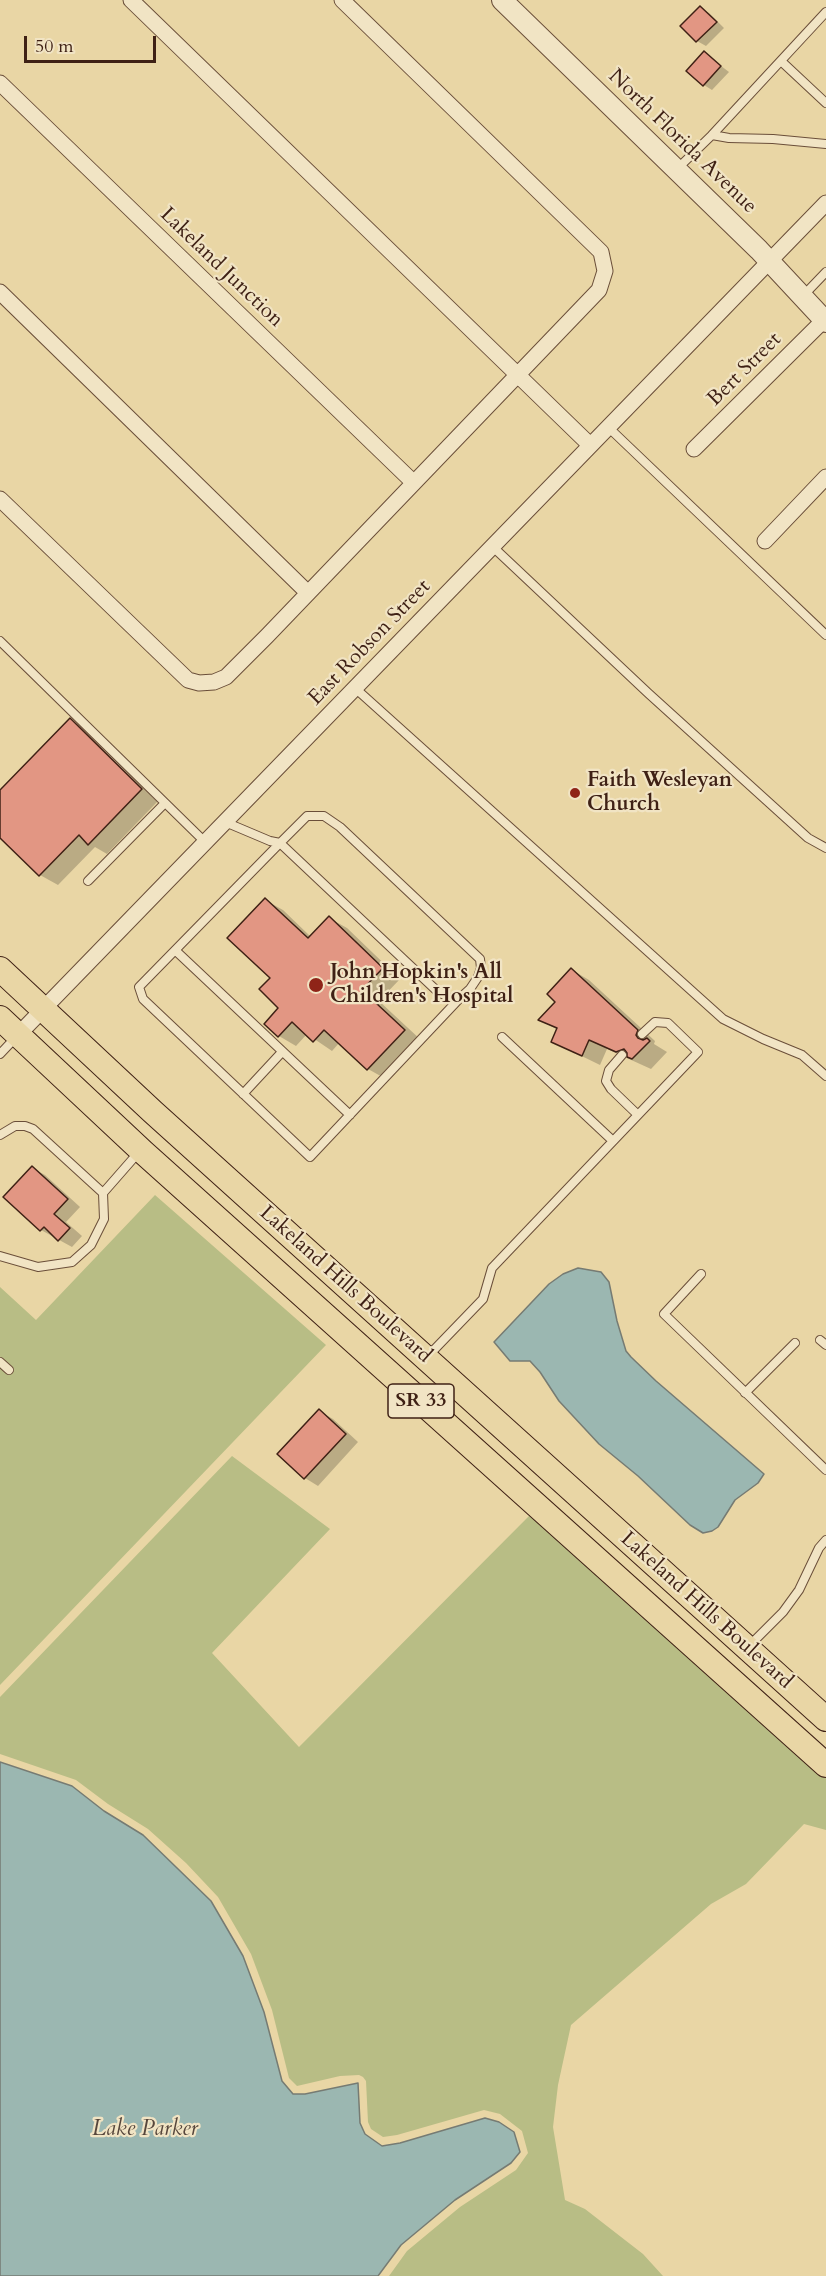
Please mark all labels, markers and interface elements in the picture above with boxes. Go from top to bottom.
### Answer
scale bar [27,24,159,62]
text: 50 m [35,34,74,59]
street label: North Florida Avenue [602,65,762,219]
street label: Lakeland Junction [154,203,288,333]
street label: Bert Street [703,328,787,412]
street label: East Robson Street [304,575,436,711]
place label: Faith Wesleyan Church [587,768,732,818]
marker: Faith Wesleyan Church [568,786,582,800]
place label: John Hopkin's All Children's Hospital [330,960,513,1010]
marker: John Hopkin's All Children's Hospital [307,976,325,994]
street label: Lakeland Hills Boulevard [254,1201,436,1369]
road number: SR 33 [388,1384,454,1418]
street label: Lakeland Hills Boulevard [615,1527,797,1695]
water label: Lake Parker [92,2117,198,2143]

